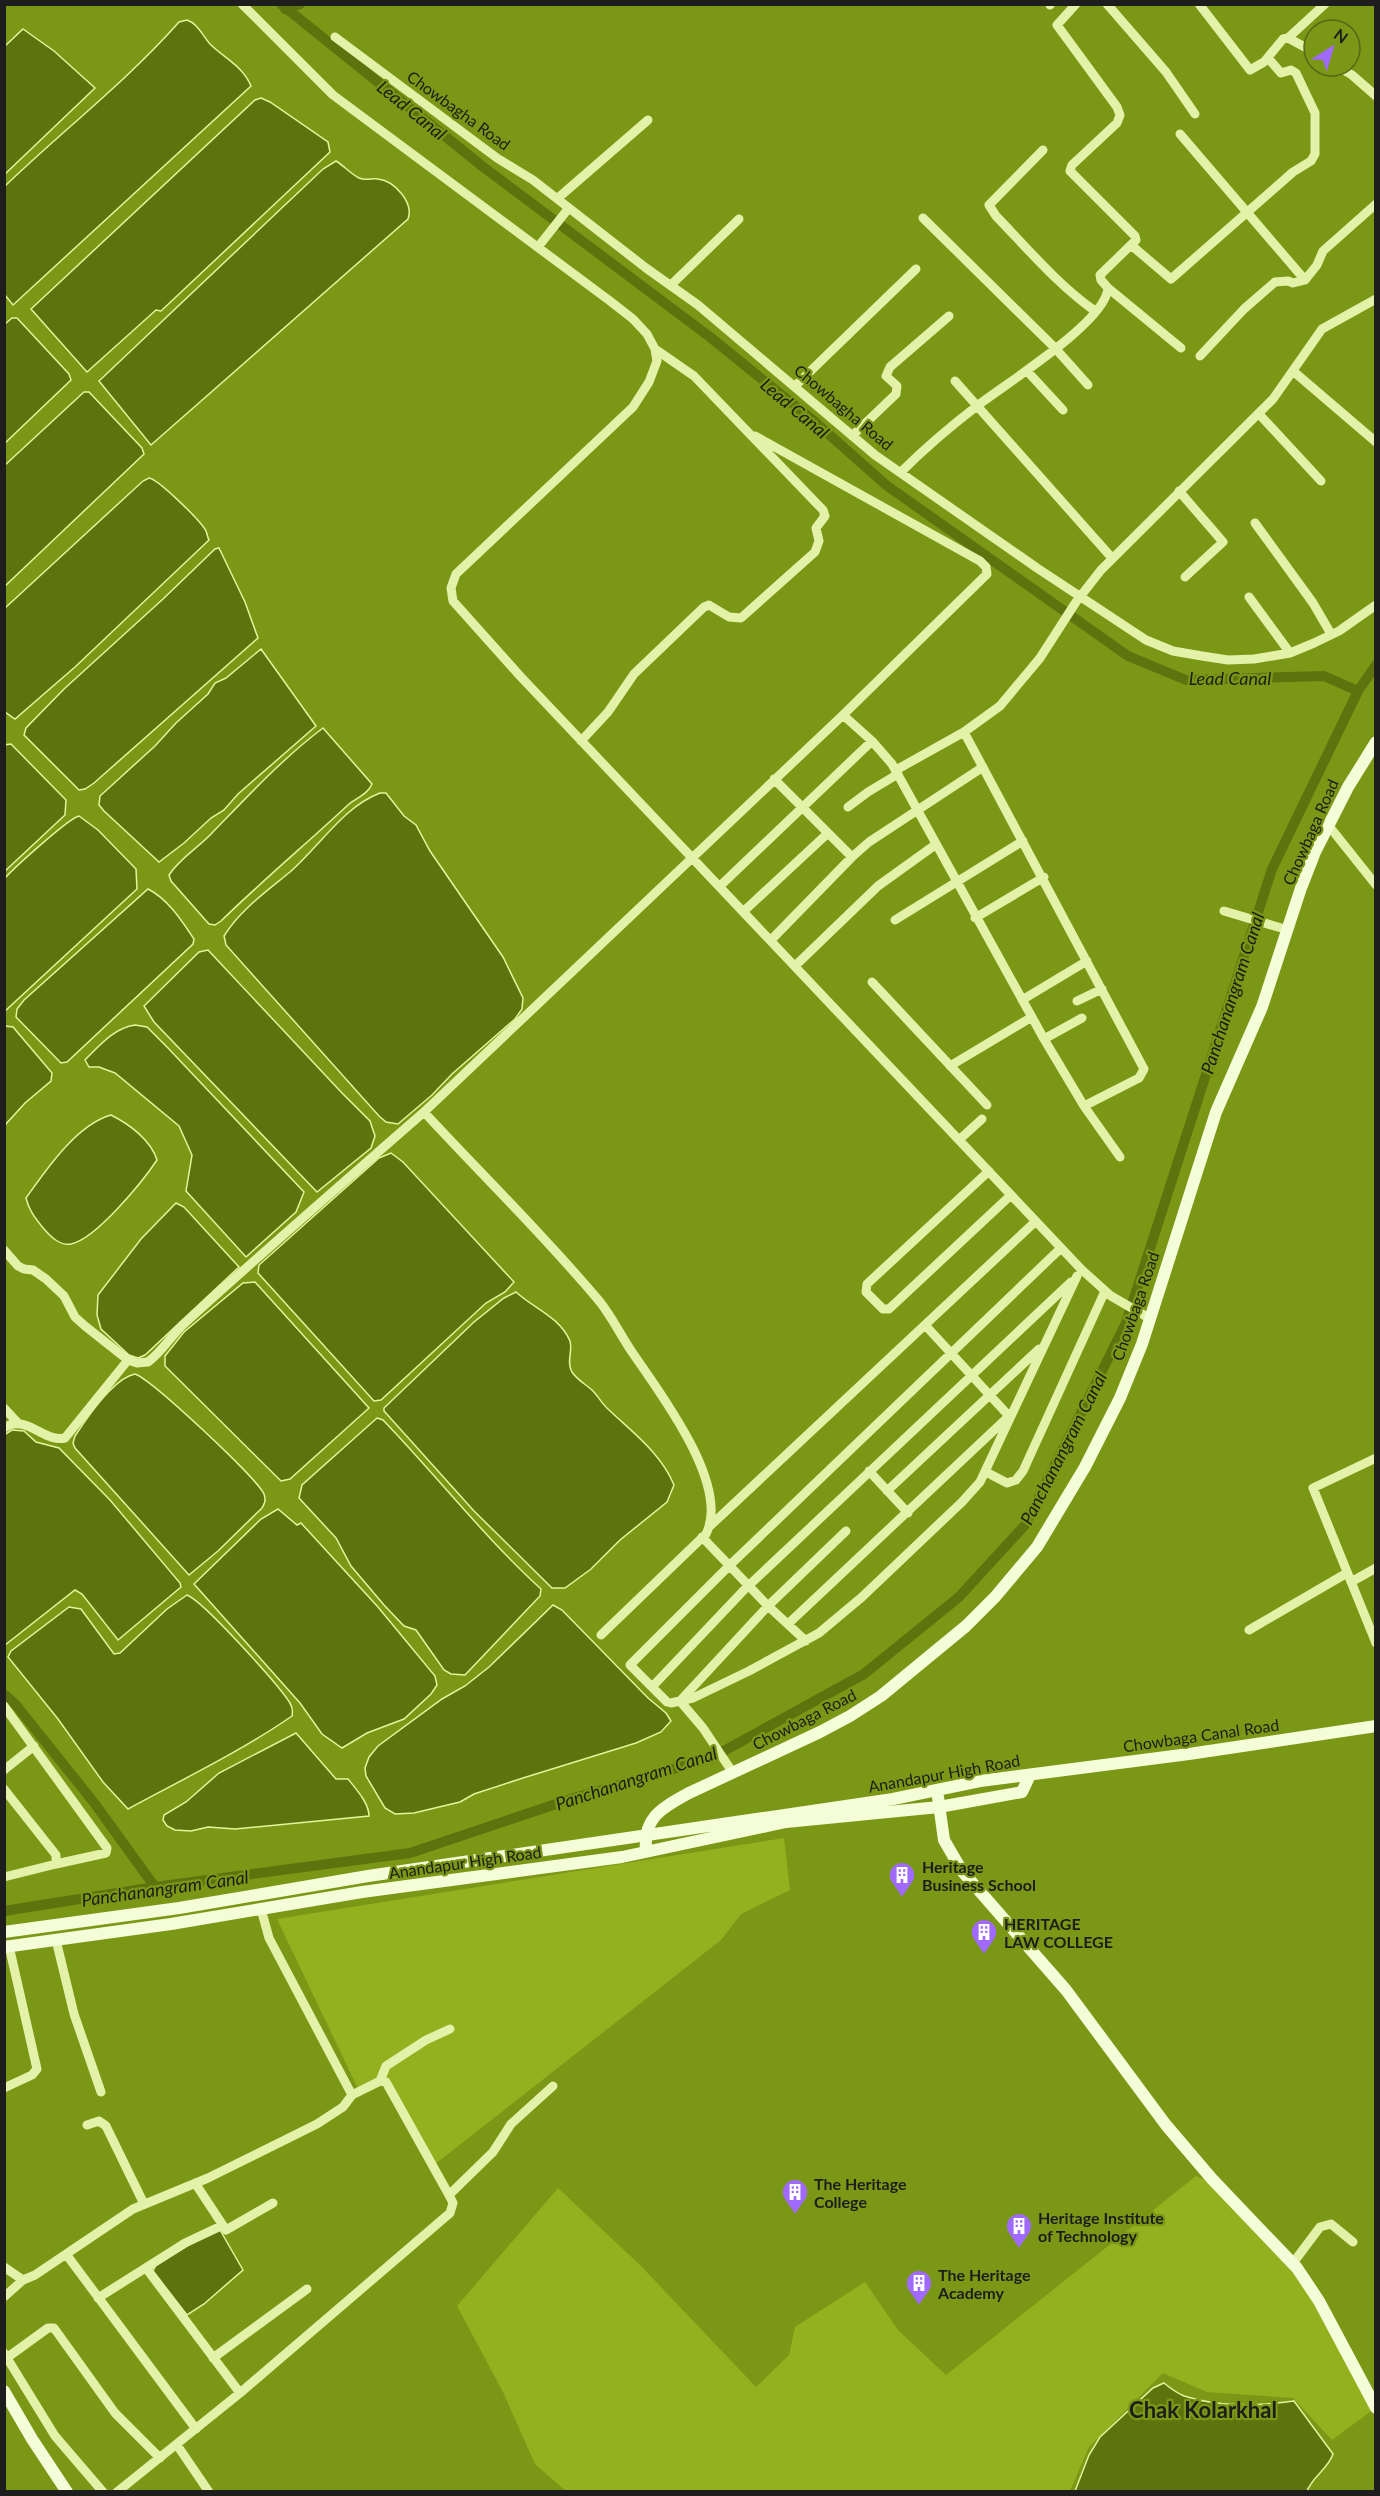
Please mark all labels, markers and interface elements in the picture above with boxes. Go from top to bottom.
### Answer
north arrow [1302,18,1362,78]
text: N [1331,24,1352,47]
street label: Chowbagha Road [404,66,514,154]
water label: Lead Canal [373,75,451,145]
street label: Chowbagha Road [791,360,897,454]
water label: Lead Canal [756,373,834,443]
water label: Lead Canal [1189,667,1271,689]
street label: Chowbaga Road [1278,776,1342,888]
water label: Panchanangram Canal [1196,910,1268,1076]
street label: Chowbaga Road [1107,1249,1163,1363]
water label: Panchanangram Canal [1015,1368,1111,1528]
street label: Chowbaga Road [749,1685,859,1753]
street label: Chowbaga Canal Road [1122,1715,1280,1755]
water label: Panchanangram Canal [553,1742,719,1814]
street label: Anandapur High Road [867,1750,1021,1796]
street label: Anandapur High Road [388,1842,542,1882]
place label: Heritage Business School [922,1857,1036,1894]
building icon: Heritage Business School [887,1860,917,1898]
water label: Panchanangram Canal [80,1865,250,1911]
place label: HERITAGE LAW COLLEGE [1004,1914,1113,1951]
building icon: HERITAGE LAW COLLEGE [969,1917,999,1955]
place label: The Heritage College [814,2174,907,2211]
building icon: The Heritage College [780,2177,810,2215]
place label: Heritage Institute of Technology [1038,2208,1164,2245]
building icon: Heritage Institute of Technology [1004,2211,1034,2249]
place label: The Heritage Academy [937,2265,1031,2302]
building icon: The Heritage Academy [904,2268,934,2306]
district label: Chak Kolarkhal [1129,2396,1277,2423]

